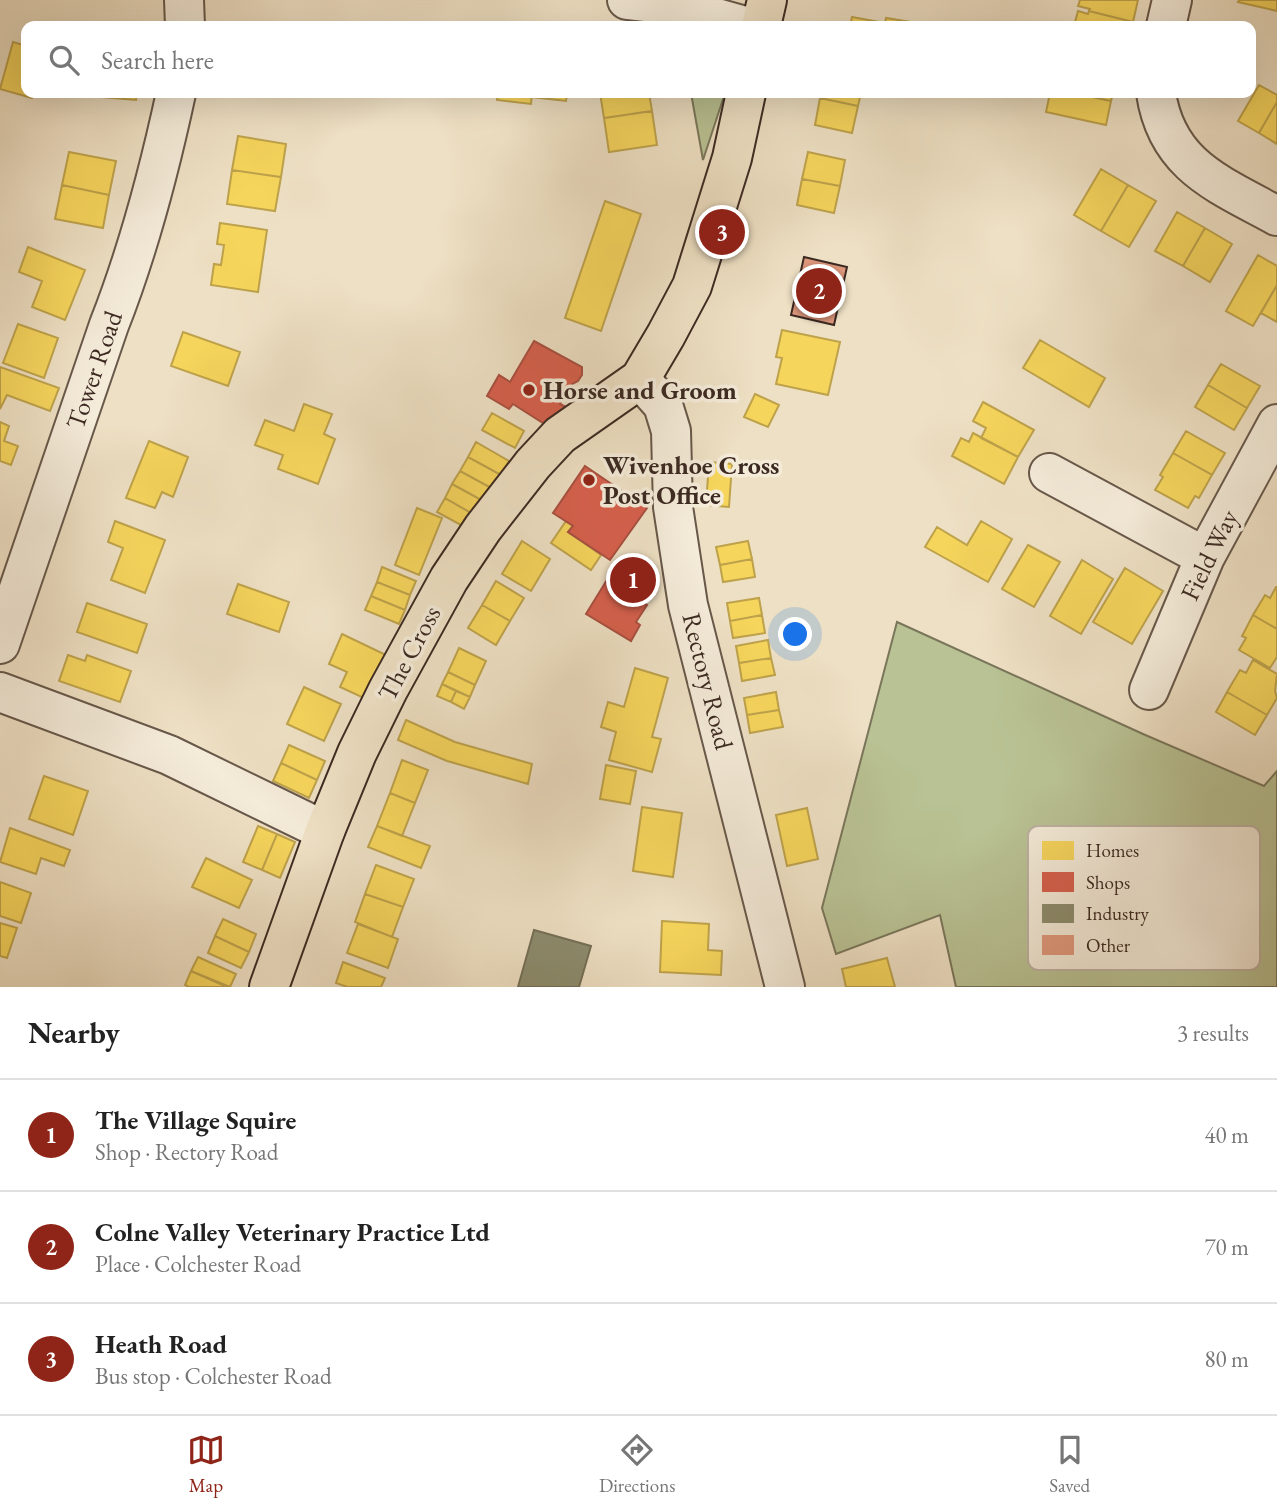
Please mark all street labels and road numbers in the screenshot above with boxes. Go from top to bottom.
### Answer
street label: Tower Road [58,306,130,434]
street label: Field Way [1172,503,1246,606]
street label: The Cross [370,600,448,706]
street label: Rectory Road [675,609,742,754]

